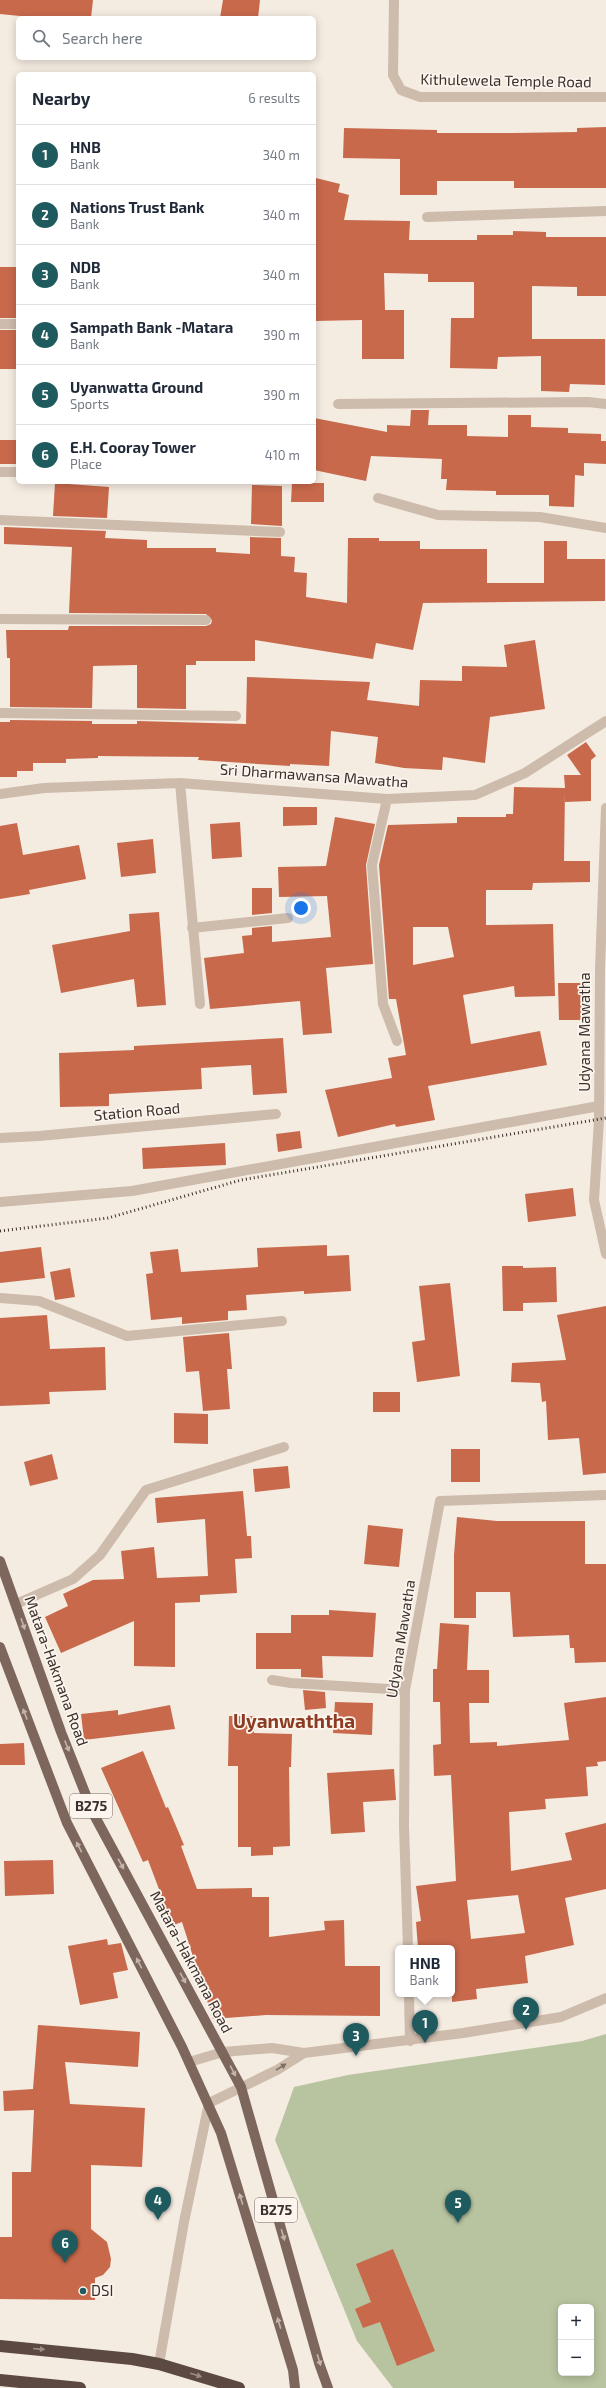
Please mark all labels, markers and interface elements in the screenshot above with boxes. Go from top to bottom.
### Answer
search box [16,16,316,60]
icon: search [30,27,52,49]
text: Search here [62,29,143,47]
street label: Kithulewela Temple Road [420,70,592,90]
text: Nearby [32,88,90,108]
text: 6 results [248,90,300,106]
text: HNB [70,138,101,156]
text: 1 [42,147,48,163]
text: 340 m [263,147,300,163]
text: Bank [70,156,99,172]
text: Nations Trust Bank [70,198,205,216]
text: 2 [41,207,49,223]
text: 340 m [263,207,300,223]
text: Bank [70,216,99,232]
text: NDB [70,258,101,276]
text: 3 [41,267,49,283]
text: 340 m [263,267,300,283]
text: Bank [70,276,99,292]
text: Sampath Bank -Matara [70,318,233,336]
text: 4 [41,327,49,343]
text: 390 m [263,327,300,343]
text: Bank [70,336,99,352]
text: Uyanwatta Ground [70,378,203,396]
text: 5 [41,387,49,403]
text: 390 m [263,387,300,403]
text: Sports [70,396,109,412]
text: E.H. Cooray Tower [70,438,196,456]
text: 6 [41,447,49,463]
text: 410 m [265,447,300,463]
text: Place [70,456,102,472]
street label: Sri Dharmawansa Mawatha [219,759,409,791]
your location [291,898,311,918]
street label: Udyana Mawatha [575,972,593,1092]
street label: Station Road [93,1098,181,1124]
street label: Udyana Mawatha [382,1578,418,1699]
street label: Matara-Hakmana Road [21,1593,92,1748]
one-way arrow [20,1618,26,1630]
one-way arrow [22,1707,28,1719]
district label: Uyanwaththa [233,1709,355,1733]
one-way arrow [64,1740,70,1752]
road number: B275 [70,1794,112,1818]
one-way arrow [76,1841,82,1853]
one-way arrow [118,1858,124,1870]
street label: Matara-Hakmana Road [147,1887,237,2036]
popup [395,1945,455,1997]
text: HNB [410,1954,440,1972]
one-way arrow [136,1957,142,1969]
one-way arrow [180,1972,186,1984]
text: Bank [410,1972,439,1988]
pin: 2 [513,1997,539,2030]
pin: 1 [412,2010,438,2043]
pin: 3 [343,2023,369,2056]
one-way arrow [276,2063,286,2071]
one-way arrow [230,2065,236,2077]
pin: 4 [145,2187,171,2220]
pin: 5 [445,2190,471,2223]
one-way arrow [238,2192,244,2204]
road number: B275 [255,2198,297,2222]
one-way arrow [280,2229,286,2241]
pin: 6 [52,2230,78,2263]
place label: DSI [91,2281,113,2299]
marker: DSI [78,2286,88,2296]
map controls [558,2304,594,2376]
button: + [558,2304,594,2340]
one-way arrow [276,2317,282,2329]
button: − [558,2340,594,2376]
one-way arrow [33,2346,45,2353]
one-way arrow [316,2354,322,2366]
one-way arrow [190,2372,202,2378]

